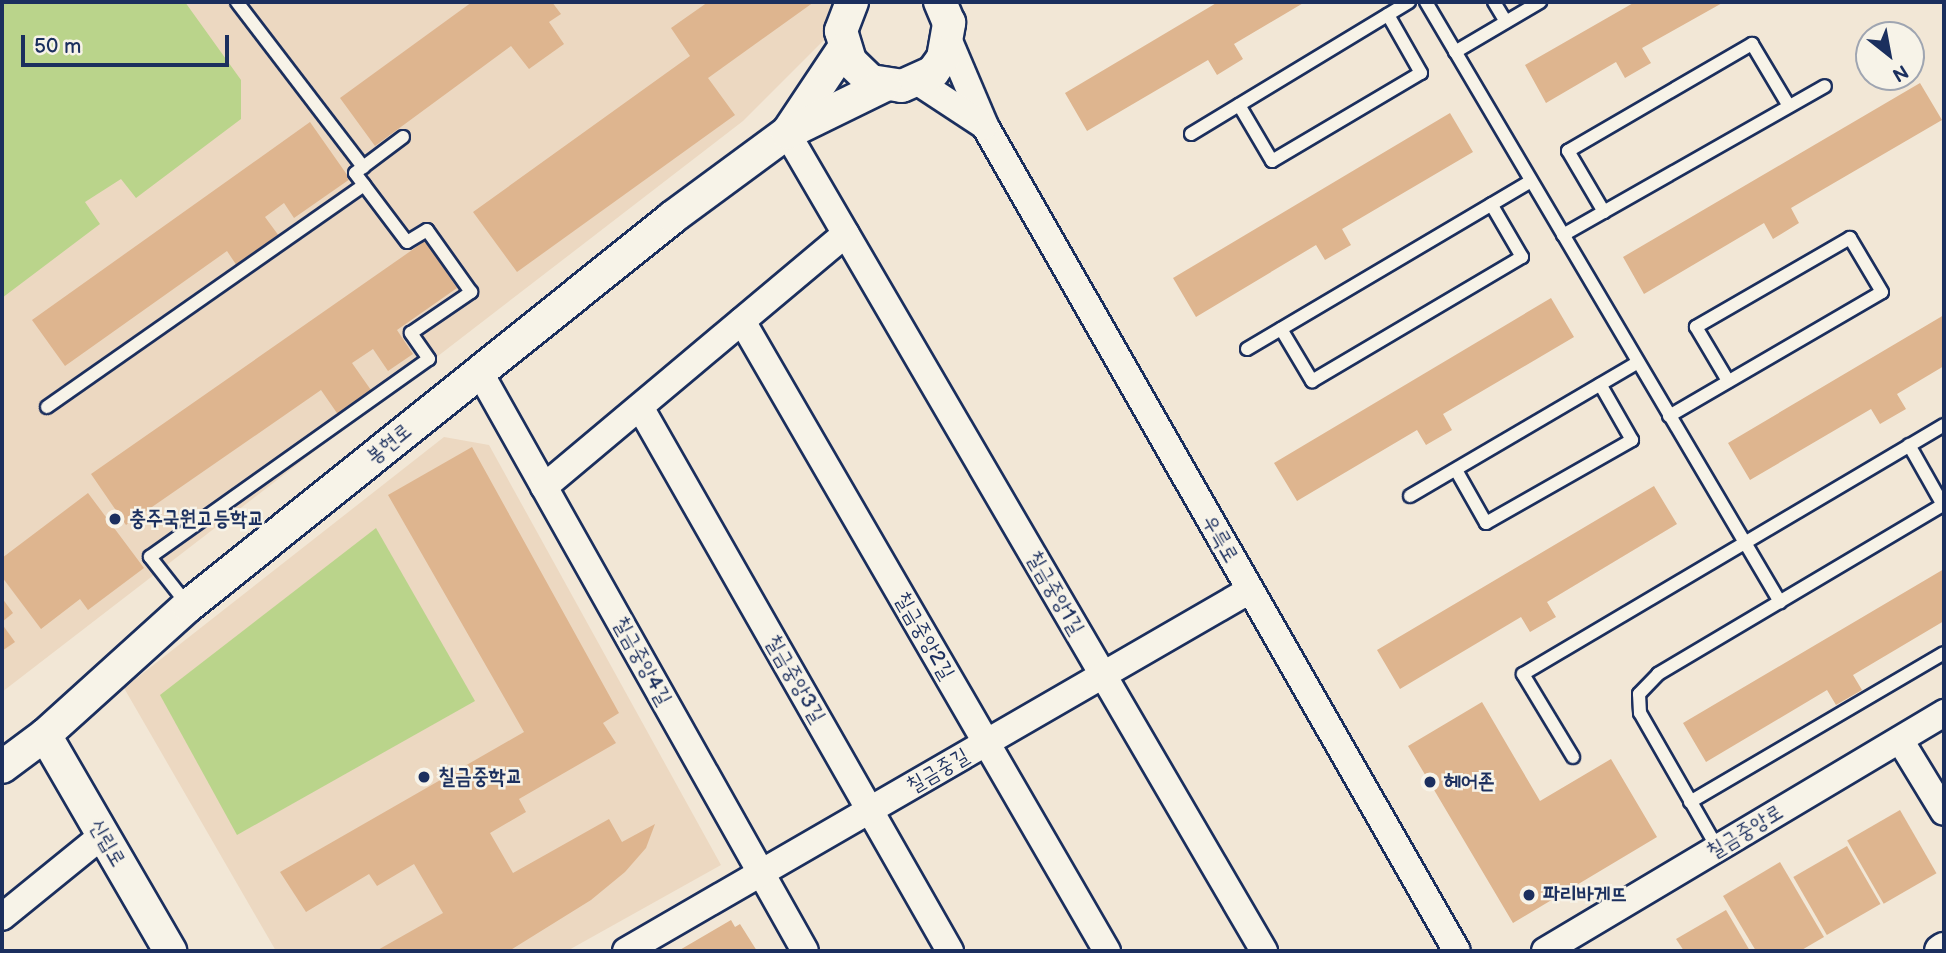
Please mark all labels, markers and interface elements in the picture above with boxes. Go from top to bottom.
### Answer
scale bar [24,21,233,65]
north arrow [1855,21,1925,91]
text: 50 m [34,34,81,59]
text: N [1888,59,1912,86]
street label: 봉현로 [361,418,417,470]
place label: 충주국원고등학교 [129,506,264,532]
marker: 충주국원고등학교 [107,511,123,527]
street label: 우륵로 [1196,511,1244,567]
street label: 칠금중앙1길 [1021,547,1089,639]
street label: 칠금중앙2길 [889,588,959,684]
street label: 칠금중앙4길 [607,612,677,710]
street label: 칠금중앙3길 [760,631,830,727]
street label: 칠금중길 [902,743,974,799]
place label: 칠금중학교 [438,764,522,790]
marker: 칠금중학교 [416,769,432,785]
place label: 헤어존 [1444,769,1495,795]
marker: 헤어존 [1422,774,1438,790]
street label: 칠금중앙로 [1702,799,1788,865]
street label: 신립로 [83,815,131,871]
place label: 파리바게뜨 [1543,882,1627,908]
marker: 파리바게뜨 [1521,887,1537,903]

